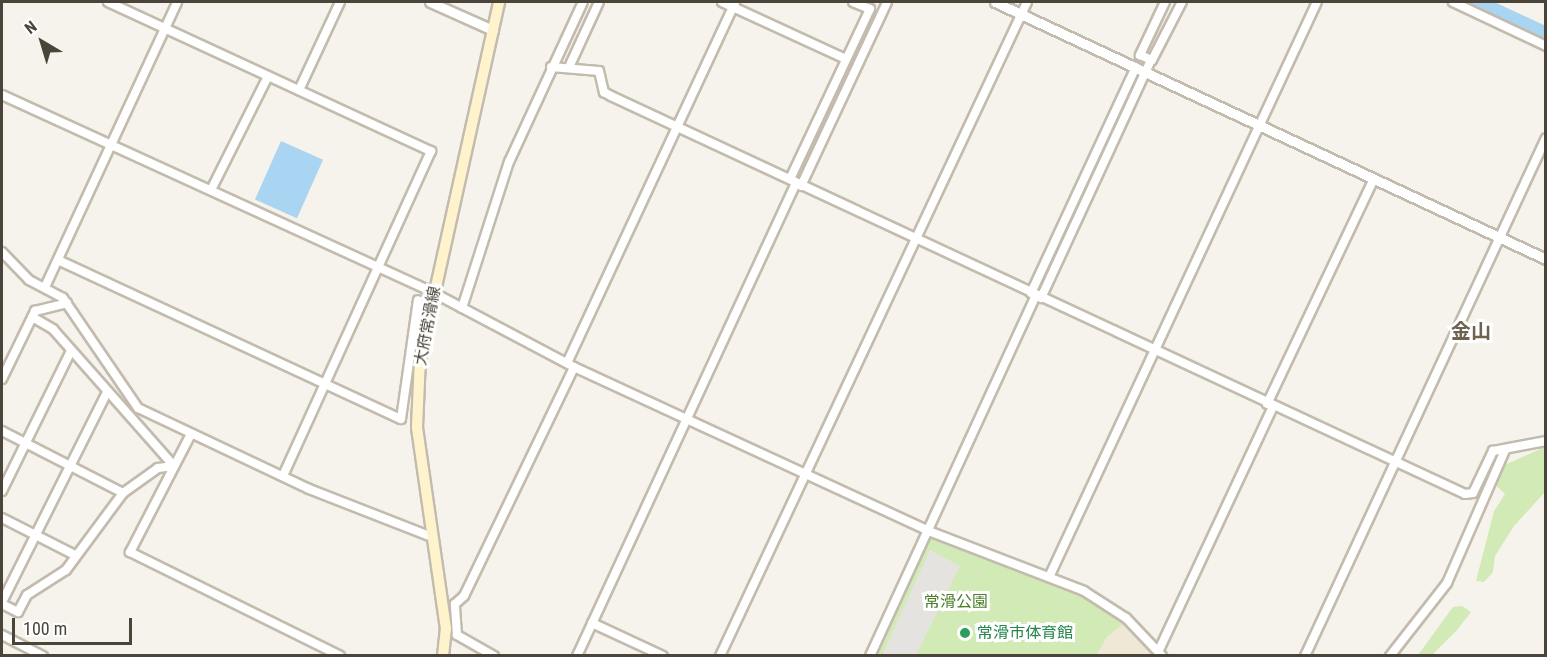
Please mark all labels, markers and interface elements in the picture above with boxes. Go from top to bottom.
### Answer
north arrow [12,12,72,72]
text: N [21,17,40,38]
street label: 大府常滑線 [411,285,445,367]
district label: 金山 [1451,319,1491,343]
park label: 常滑公園 [924,592,988,612]
scale bar [15,606,135,644]
text: 100 m [23,618,67,639]
place label: 常滑市体育館 [977,623,1073,643]
marker: 常滑市体育館 [958,626,972,640]

